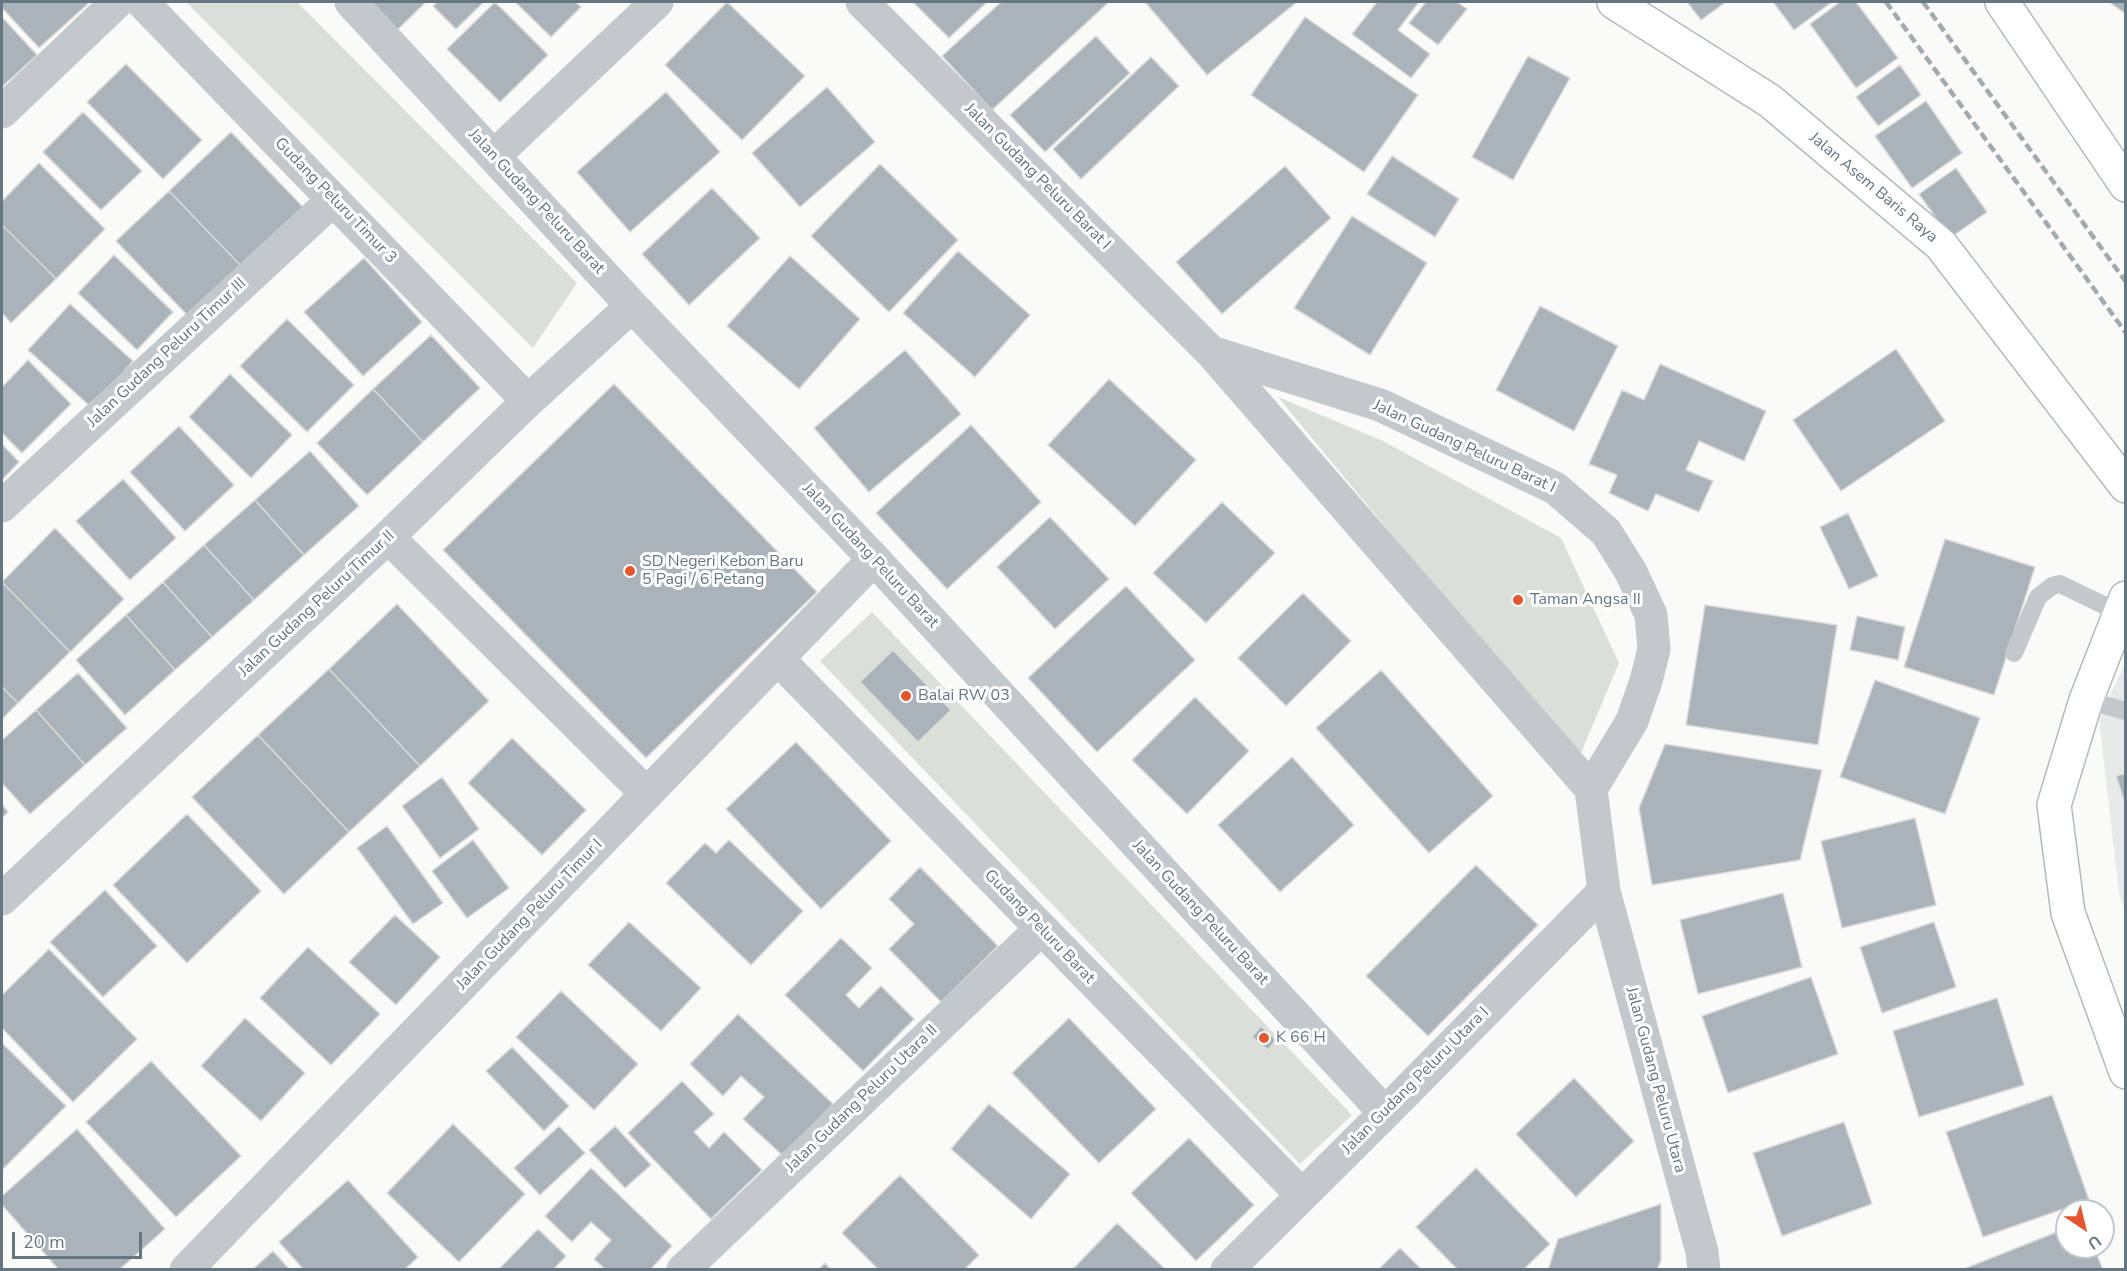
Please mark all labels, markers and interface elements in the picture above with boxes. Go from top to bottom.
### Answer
street label: Jalan Gudang Peluru Barat I [960,100,1114,254]
street label: Jalan Gudang Peluru Barat [464,126,608,278]
street label: Jalan Asem Baris Raya [1805,129,1941,247]
street label: Gudang Peluru Timur 3 [270,134,400,268]
street label: Jalan Gudang Peluru Timur III [84,274,250,432]
street label: Jalan Gudang Peluru Barat I [1370,396,1558,498]
street label: Jalan Gudang Peluru Barat [798,480,942,632]
street label: Jalan Gudang Peluru Timur II [235,527,399,681]
place label: SD Negeri Kebon Baru 5 Pagi / 6 Petang [642,552,803,590]
marker: SD Negeri Kebon Baru 5 Pagi / 6 Petang [623,564,637,578]
place label: Taman Angsa II [1530,590,1641,610]
marker: Taman Angsa II [1511,593,1525,607]
place label: Balai RW 03 [918,686,1010,706]
marker: Balai RW 03 [899,689,913,703]
street label: Jalan Gudang Peluru Timur I [453,836,607,994]
street label: Jalan Gudang Peluru Barat [1128,837,1272,989]
street label: Gudang Peluru Barat [980,866,1098,988]
street label: Jalan Gudang Peluru Utara [1621,985,1689,1175]
street label: Jalan Gudang Peluru Utara I [1339,1004,1493,1158]
street label: Jalan Gudang Peluru Utara II [782,1021,942,1177]
place label: K 66 H [1276,1028,1326,1048]
marker: K 66 H [1257,1031,1271,1045]
north arrow [2055,1199,2115,1259]
scale bar [15,1220,146,1258]
text: 20 m [23,1230,65,1254]
text: U [2083,1230,2105,1255]

